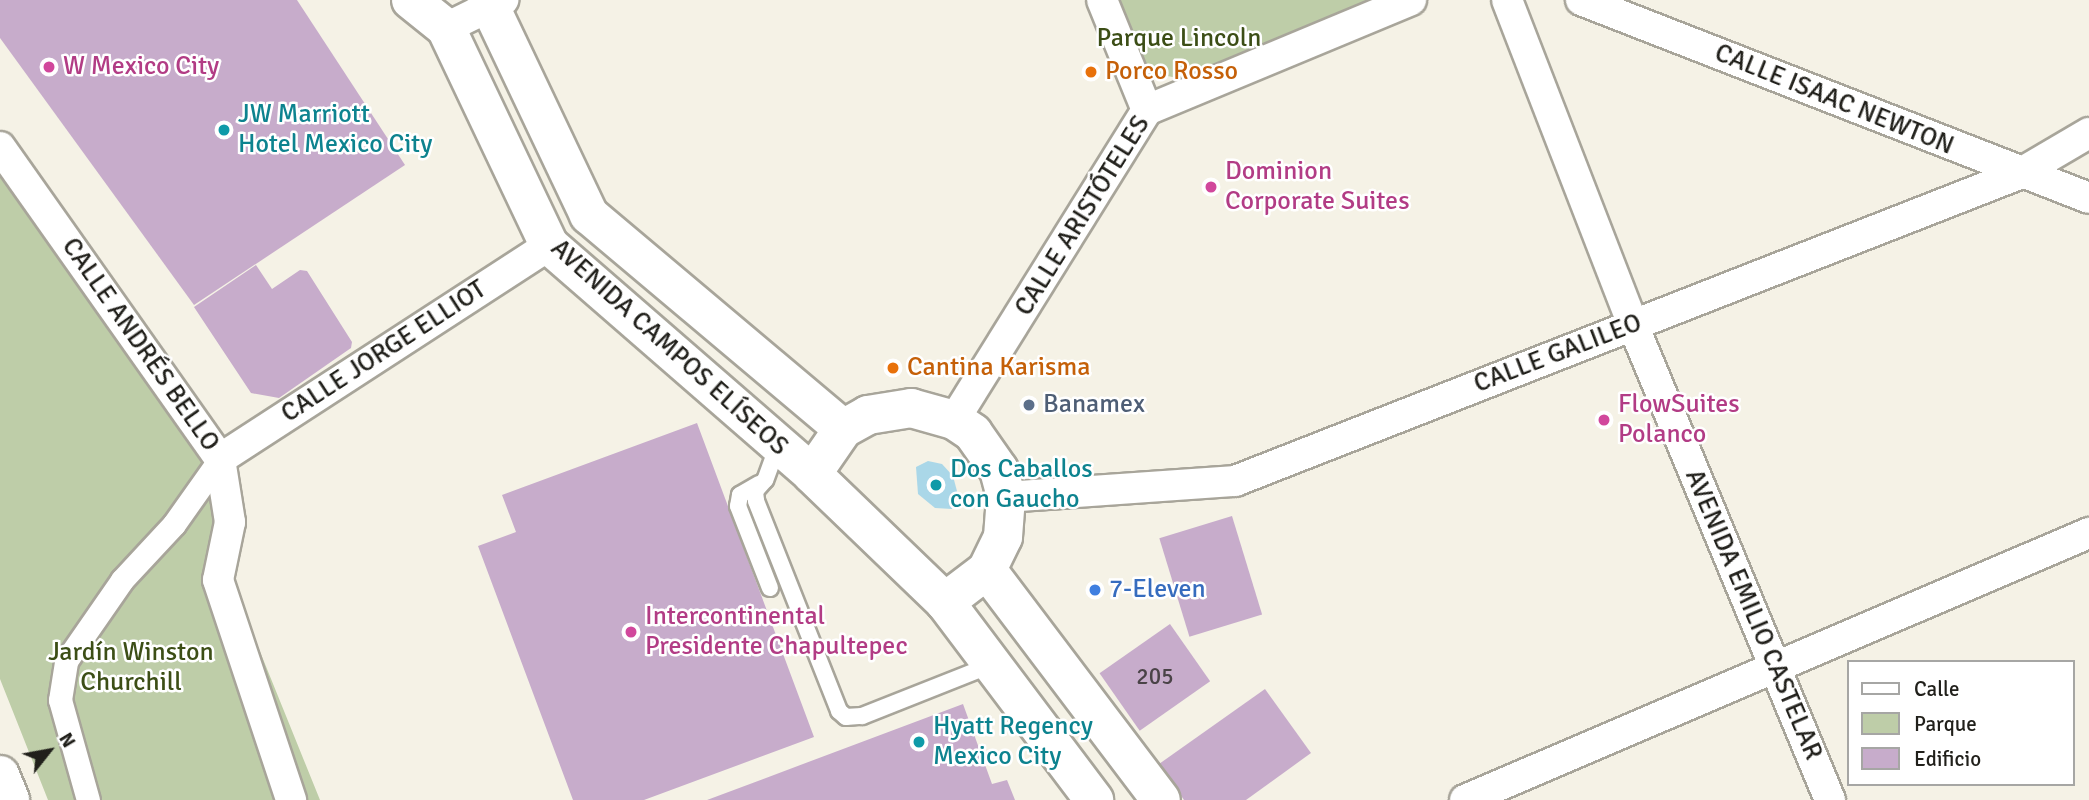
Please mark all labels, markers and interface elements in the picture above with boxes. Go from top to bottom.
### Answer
park label: Parque Lincoln [1096,23,1262,55]
street label: CALLE ISAAC NEWTON [1710,38,1958,162]
place label: W Mexico City [63,51,219,83]
place label: Porco Rosso [1105,56,1238,88]
marker: W Mexico City [41,59,57,75]
marker: Porco Rosso [1083,64,1099,80]
place label: JW Marriott Hotel Mexico City [238,99,432,160]
street label: CALLE ARISTÓTELES [1009,110,1157,322]
marker: JW Marriott Hotel Mexico City [216,122,232,138]
place label: Dominion Corporate Suites [1225,156,1410,218]
marker: Dominion Corporate Suites [1203,179,1219,195]
street label: CALLE ANDRÉS BELLO [55,232,225,458]
street label: AVENIDA CAMPOS ELÍSEOS [544,233,794,463]
street label: CALLE JORGE ELLIOT [276,274,492,430]
street label: CALLE GALILEO [1470,308,1646,400]
place label: Cantina Karisma [907,352,1090,384]
marker: Cantina Karisma [885,360,901,376]
place label: Banamex [1043,389,1145,421]
place label: FlowSuites Polanco [1618,389,1740,450]
marker: Banamex [1021,397,1037,413]
marker: FlowSuites Polanco [1596,412,1612,428]
place label: Dos Caballos con Gaucho [950,454,1093,516]
street label: AVENIDA EMILIO CASTELAR [1678,465,1828,765]
marker: Dos Caballos con Gaucho [928,477,944,493]
place label: 7-Eleven [1109,574,1206,606]
marker: 7-Eleven [1087,582,1103,598]
place label: Intercontinental Presidente Chapultepec [645,601,908,662]
marker: Intercontinental Presidente Chapultepec [623,624,639,640]
park label: Jardín Winston Churchill [48,637,214,698]
legend [1848,660,2075,786]
house number: 205 [1136,663,1174,691]
text: Calle [1914,676,1960,702]
place label: Hyatt Regency Mexico City [933,711,1093,772]
text: Parque [1914,711,1977,737]
north arrow [14,716,84,786]
text: N [53,728,81,752]
marker: Hyatt Regency Mexico City [911,734,927,750]
text: Edificio [1914,746,1981,772]

